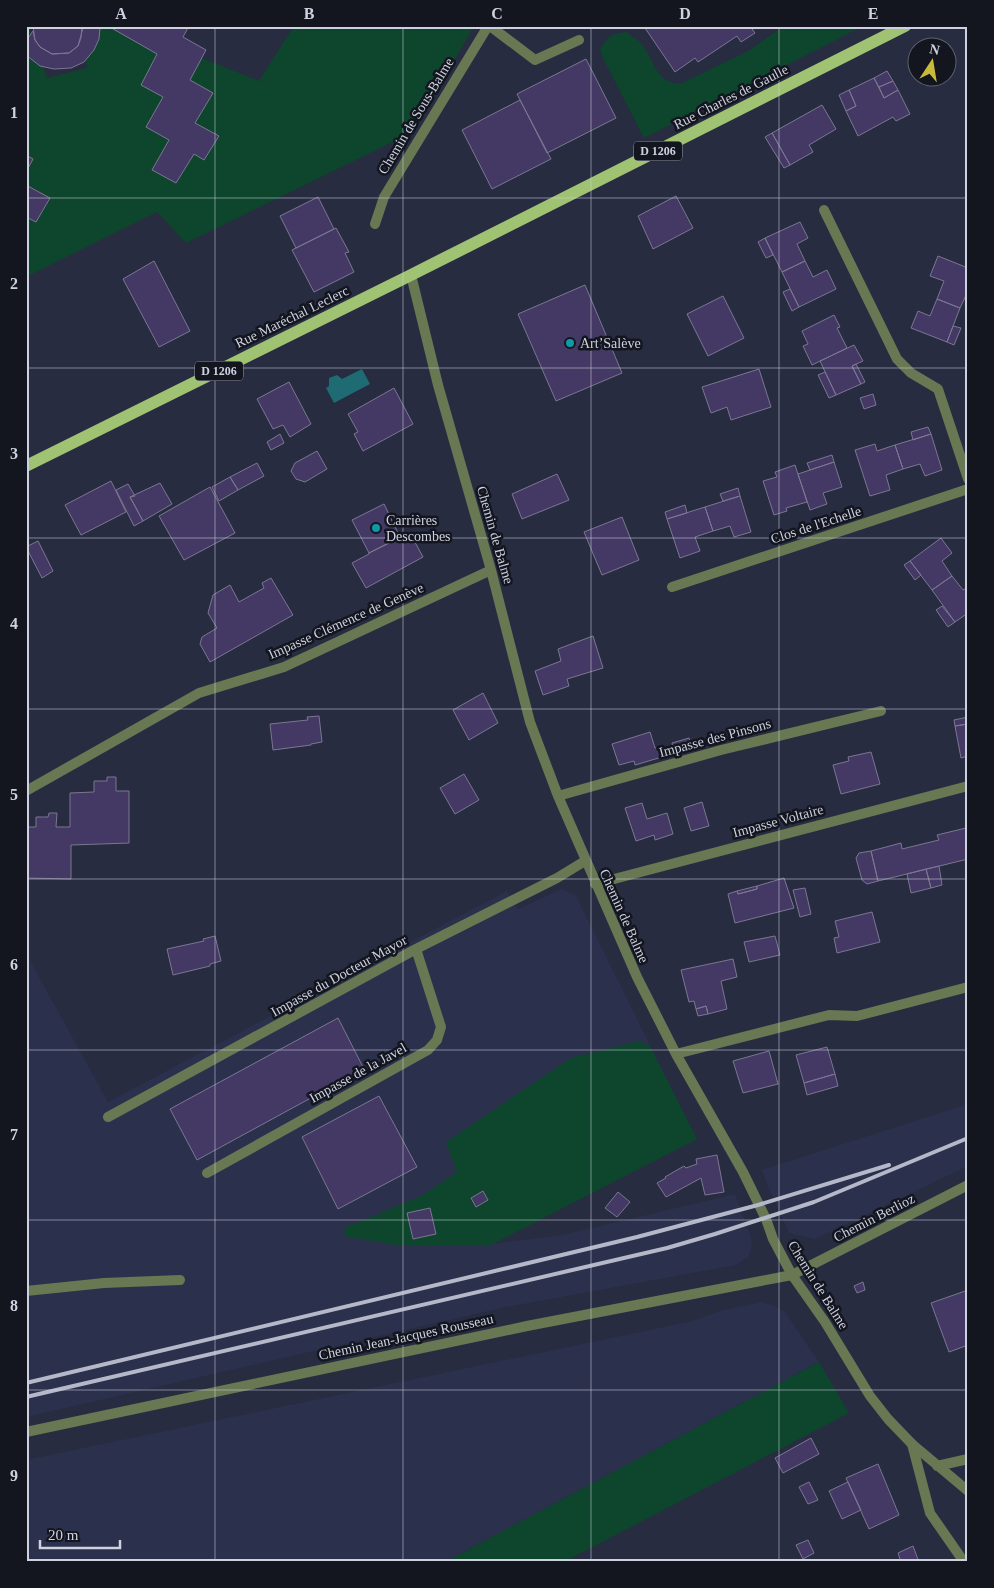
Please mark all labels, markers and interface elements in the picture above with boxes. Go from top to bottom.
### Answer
text: A [115,5,127,22]
text: B [304,5,315,22]
text: C [491,5,503,22]
text: D [679,5,691,22]
text: E [868,5,878,22]
north arrow [906,38,956,88]
text: N [928,41,941,58]
street label: Chemin de Sous-Balme [375,55,457,177]
street label: Rue Charles de Gaulle [671,62,791,132]
text: 1 [10,104,18,121]
road number: D 1206 [634,142,682,160]
text: 2 [10,275,18,292]
street label: Rue Maréchal Leclerc [233,283,351,351]
place label: Art’Salève [580,336,641,351]
marker: Art’Salève [564,337,576,349]
road number: D 1206 [195,362,243,381]
text: 3 [10,445,18,462]
street label: Chemin de Balme [474,484,516,586]
street label: Clos de l'Echelle [769,503,863,547]
place label: Carrières Descombes [386,513,451,544]
marker: Carrières Descombes [370,522,382,534]
street label: Impasse Clémence de Genève [266,580,426,662]
text: 4 [10,615,18,632]
street label: Impasse des Pinsons [657,716,773,760]
text: 5 [10,786,18,803]
street label: Impasse Voltaire [731,802,825,840]
street label: Chemin de Balme [597,867,651,965]
street label: Impasse du Docteur Mayor [269,932,410,1020]
text: 6 [10,956,18,973]
street label: Impasse de la Javel [307,1040,409,1106]
text: 7 [10,1126,18,1143]
street label: Chemin Berlioz [831,1191,917,1245]
street label: Chemin de Balme [785,1238,851,1332]
text: 8 [10,1297,18,1314]
street label: Chemin Jean-Jacques Rousseau [317,1311,495,1363]
text: 9 [10,1467,18,1484]
scale bar [40,1518,120,1550]
text: 20 m [48,1527,79,1543]

